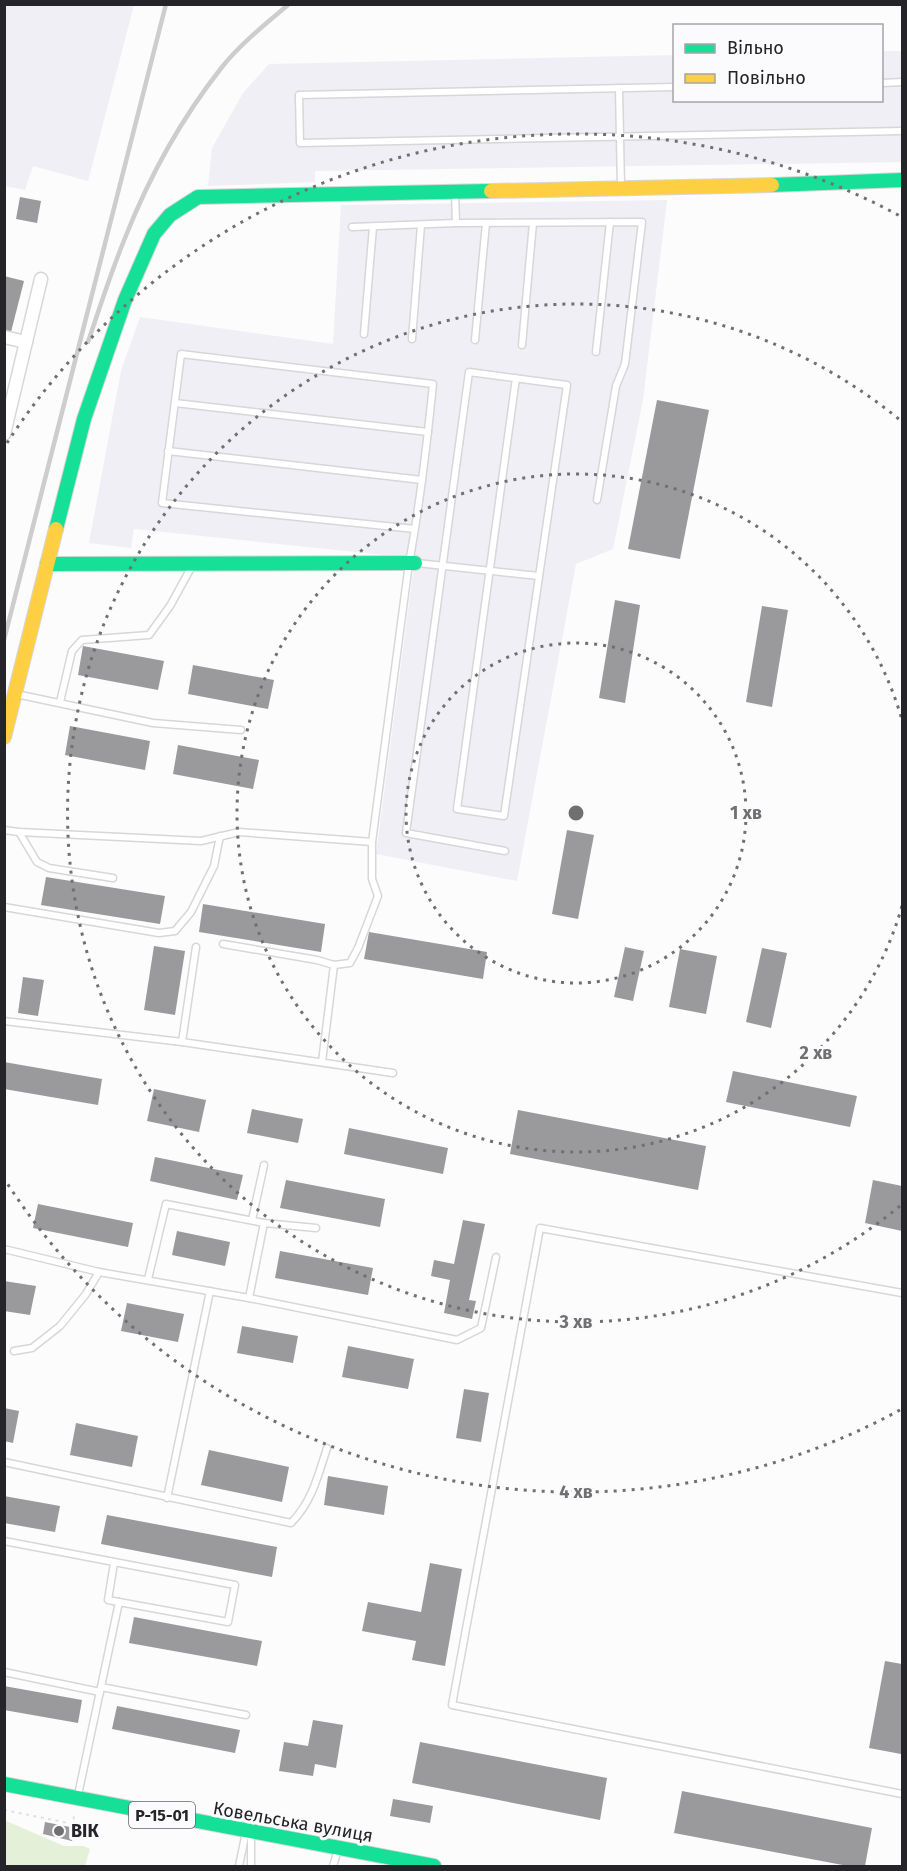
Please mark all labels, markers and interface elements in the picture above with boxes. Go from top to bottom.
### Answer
legend [673,24,883,102]
text: Вільно [727,37,784,59]
text: Повільно [727,67,806,89]
text: 1 хв [730,802,762,824]
centre of rings [566,803,586,823]
text: 2 хв [800,1042,832,1064]
text: 3 хв [559,1311,592,1333]
text: 4 хв [559,1481,593,1503]
street label: Ковельська вулиця [211,1797,375,1847]
road number: Р-15-01 [129,1802,195,1828]
place label: ВІК [71,1820,99,1842]
marker: ВІК [52,1824,66,1838]

